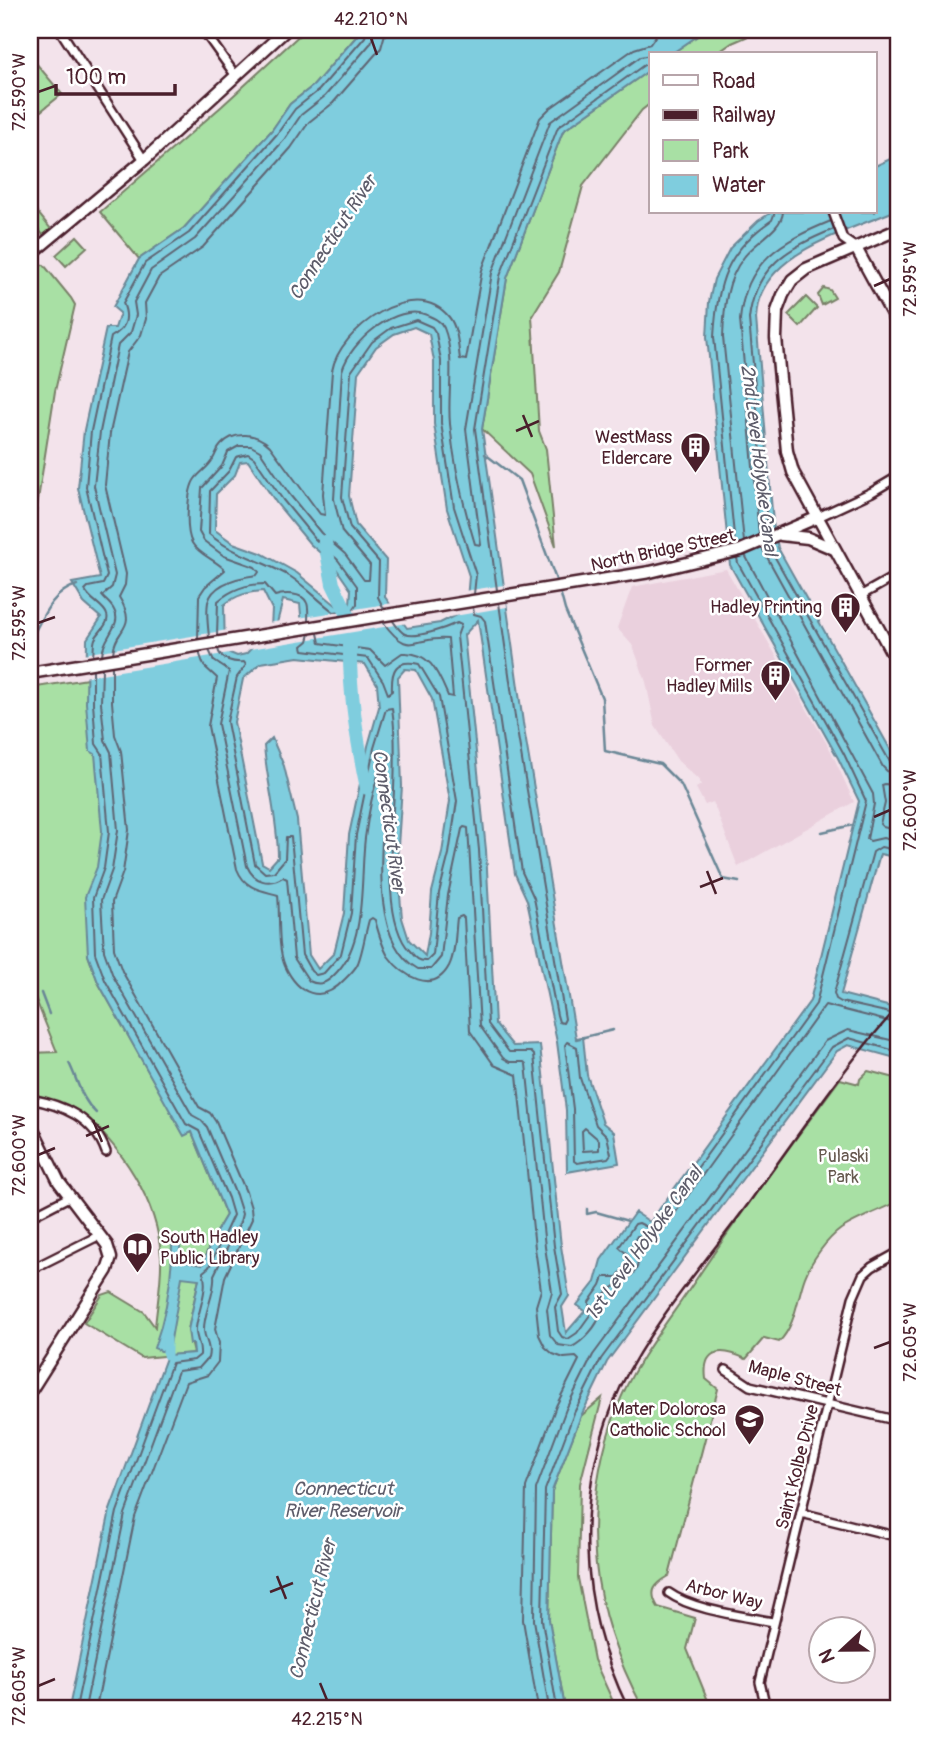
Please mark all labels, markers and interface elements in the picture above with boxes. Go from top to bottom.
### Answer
text: 42.210°N [334,8,408,31]
scale bar [56,52,175,96]
legend [649,52,876,214]
text: 72.590°W [8,53,31,131]
text: 100 m [66,64,126,91]
text: Road [712,68,756,95]
text: Railway [712,102,776,129]
text: Park [712,138,749,165]
water label: Connecticut River [284,169,383,304]
text: Water [712,172,766,199]
text: 72.595°W [899,241,922,317]
water label: 2nd Level Holyoke Canal [735,363,783,559]
place label: WestMass Eldercare [595,426,672,470]
building icon: WestMass Eldercare [678,430,712,474]
street label: North Bridge Street [589,524,738,577]
text: 72.595°W [8,585,31,661]
building icon: Hadley Printing [828,590,862,634]
place label: Hadley Printing [710,596,822,619]
place label: Former Hadley Mills [666,654,753,698]
building icon: Former Hadley Mills [758,658,792,702]
water label: Connecticut River [367,748,411,896]
text: 72.600°W [899,769,922,851]
text: 72.600°W [8,1114,31,1196]
park label: Pulaski Park [818,1145,868,1189]
water label: 1st Level Holyoke Canal [580,1160,709,1325]
place label: South Hadley Public Library [160,1226,260,1270]
library icon: South Hadley Public Library [120,1230,154,1274]
text: 72.605°W [899,1302,922,1382]
street label: Maple Street [746,1355,845,1402]
place label: Mater Dolorosa Catholic School [609,1398,726,1442]
school or university icon: Mater Dolorosa Catholic School [732,1402,766,1446]
street label: Saint Kolbe Drive [771,1402,824,1532]
water label: Connecticut River Reservoir [284,1477,404,1523]
water label: Connecticut River [284,1534,343,1682]
street label: Arbor Way [683,1574,765,1615]
north arrow [806,1616,876,1686]
text: N [814,1645,841,1666]
text: 72.605°W [8,1646,31,1726]
text: 42.215°N [291,1708,363,1731]

